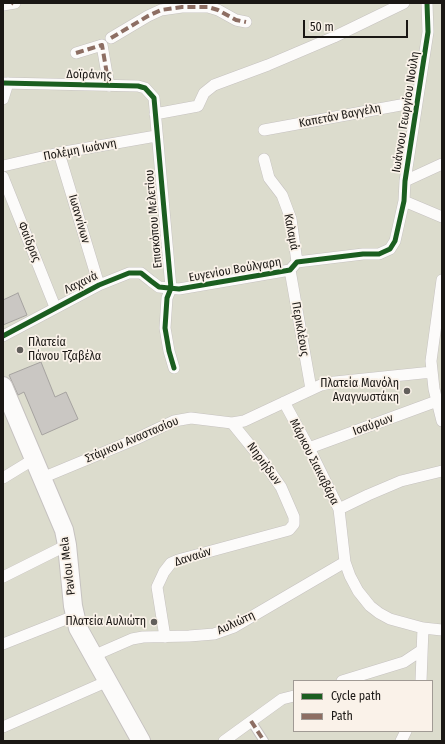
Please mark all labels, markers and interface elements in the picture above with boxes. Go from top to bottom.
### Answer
scale bar [305,12,410,38]
text: 50 m [310,20,334,34]
street label: Ιωάννου Γεωργίου Νούλη [389,50,423,174]
street label: Δοϊράνης [66,67,112,83]
street label: Καπετάν Βαγγέλη [298,101,382,131]
street label: Πολέμη Ιωάννη [42,136,118,164]
street label: Επισκόπου Μελετίου [143,169,165,269]
street label: Ιωαννίνων [65,193,93,245]
street label: Καλαμά [280,212,302,252]
street label: Φαίδρας [14,220,44,264]
street label: Ευγενίου Βούλγαρη [188,255,282,285]
street label: Λαχανά [62,269,100,297]
street label: Περικλέους [288,301,312,357]
place label: Πλατεία Πάνου Τζαβέλα [28,336,101,364]
marker: Πλατεία Πάνου Τζαβέλα [15,345,25,355]
place label: Πλατεία Μανόλη Αναγνωστάκη [320,377,399,405]
marker: Πλατεία Μανόλη Αναγνωστάκη [402,386,412,396]
street label: Ισαύρων [351,411,395,439]
street label: Στάμκου Αναστασίου [83,414,181,466]
street label: Μάρκου Σιακαβάρα [286,417,342,507]
street label: Νηριήδων [244,440,284,488]
street label: Pavlou Mela [57,536,79,596]
street label: Δαναών [173,544,213,570]
street label: Αυλιώτη [215,608,257,638]
place label: Πλατεία Αυλιώτη [65,615,146,629]
marker: Πλατεία Αυλιώτη [149,617,159,627]
legend [293,680,433,732]
text: Cycle path [331,689,381,703]
text: Path [331,709,353,723]

